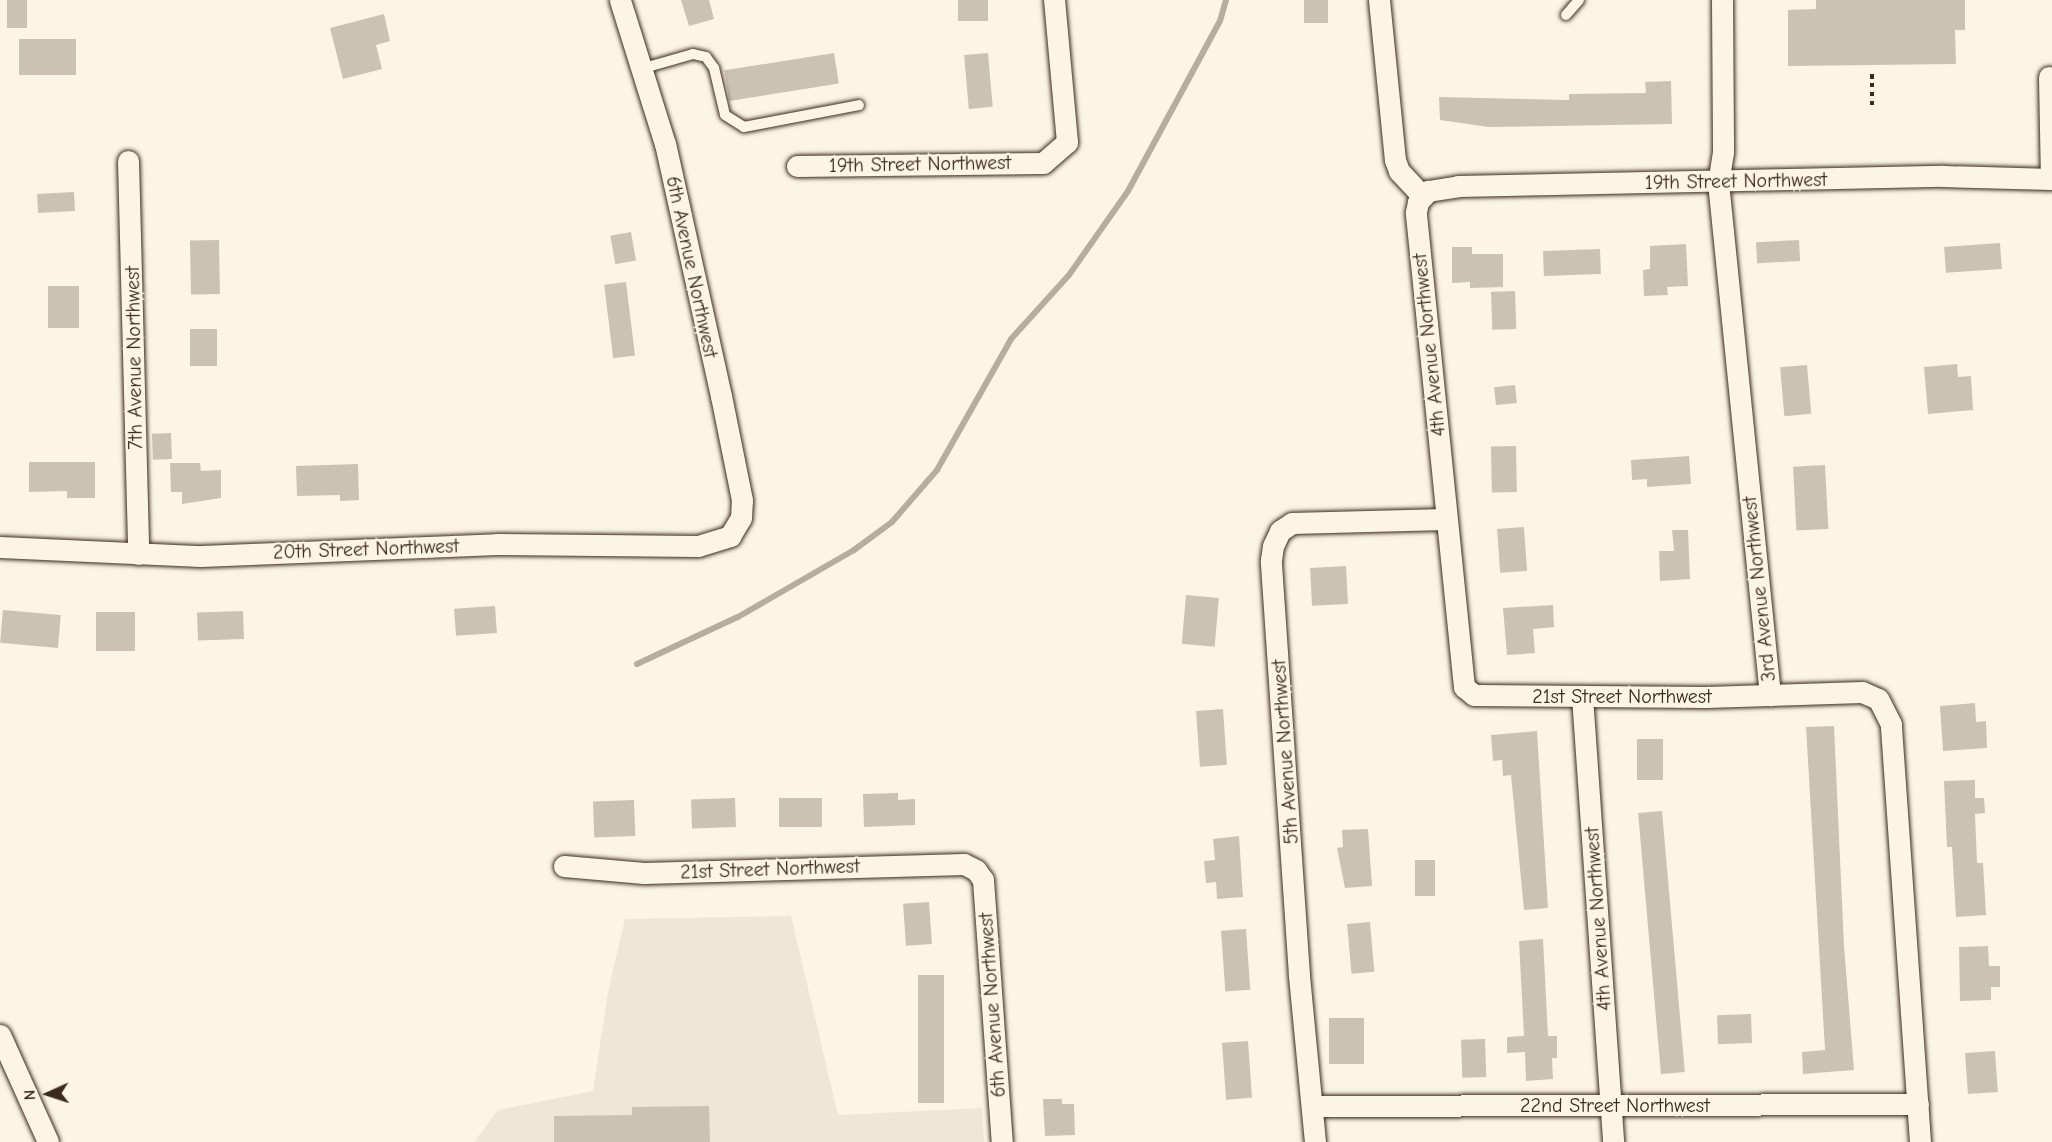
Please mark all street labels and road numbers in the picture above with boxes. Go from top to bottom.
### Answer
street label: 19th Street Northwest [829,150,1011,178]
street label: 19th Street Northwest [1645,167,1827,195]
street label: 6th Avenue Northwest [661,174,723,360]
street label: 4th Avenue Northwest [1407,252,1451,438]
street label: 7th Avenue Northwest [120,266,148,450]
street label: 3rd Avenue Northwest [1737,495,1781,683]
street label: 20th Street Northwest [272,534,460,564]
street label: 5th Avenue Northwest [1267,659,1303,845]
street label: 21st Street Northwest [1532,684,1712,708]
street label: 4th Avenue Northwest [1580,826,1616,1012]
street label: 21st Street Northwest [680,854,860,884]
street label: 6th Avenue Northwest [974,912,1010,1098]
street label: 22nd Street Northwest [1520,1093,1710,1117]

